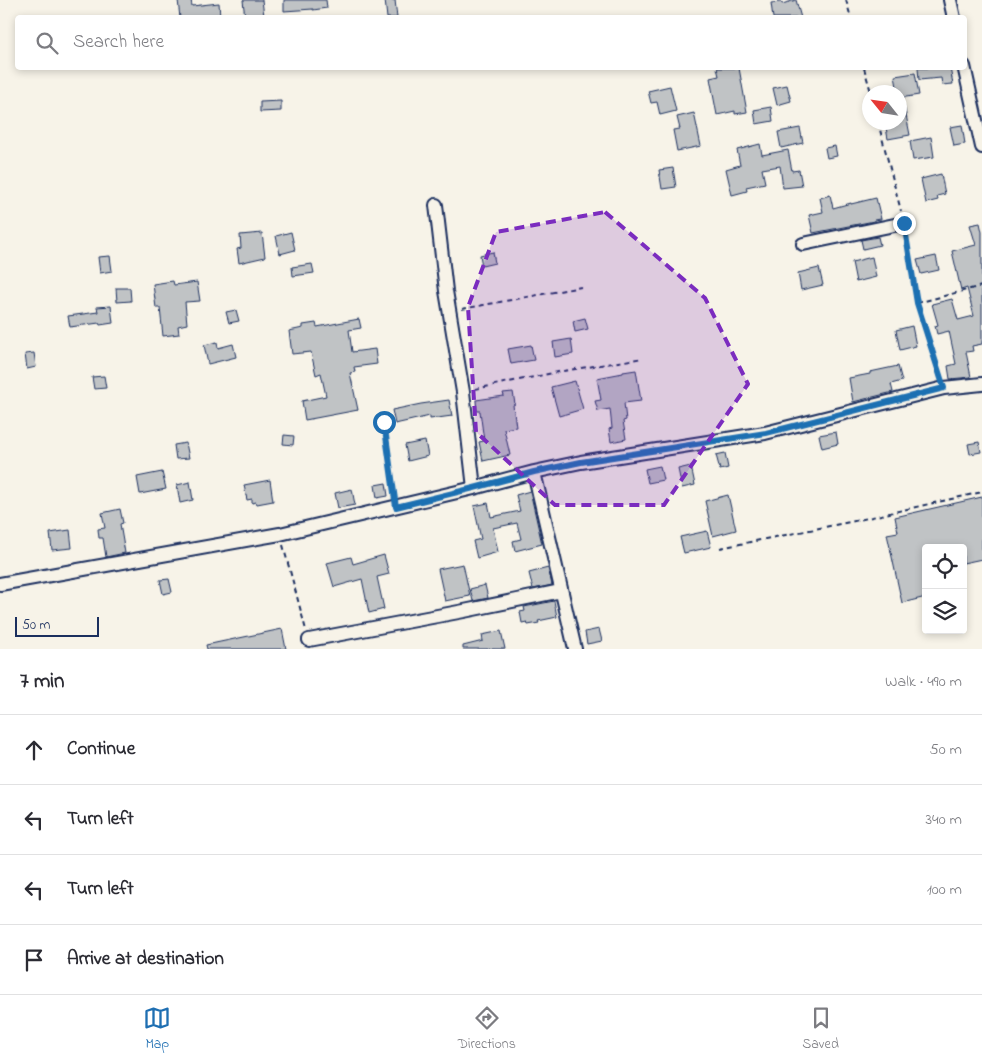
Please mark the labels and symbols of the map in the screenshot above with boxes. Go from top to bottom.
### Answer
north arrow [862,85,907,130]
route end [893,212,916,235]
route start [373,411,396,434]
scale bar [15,614,99,637]

